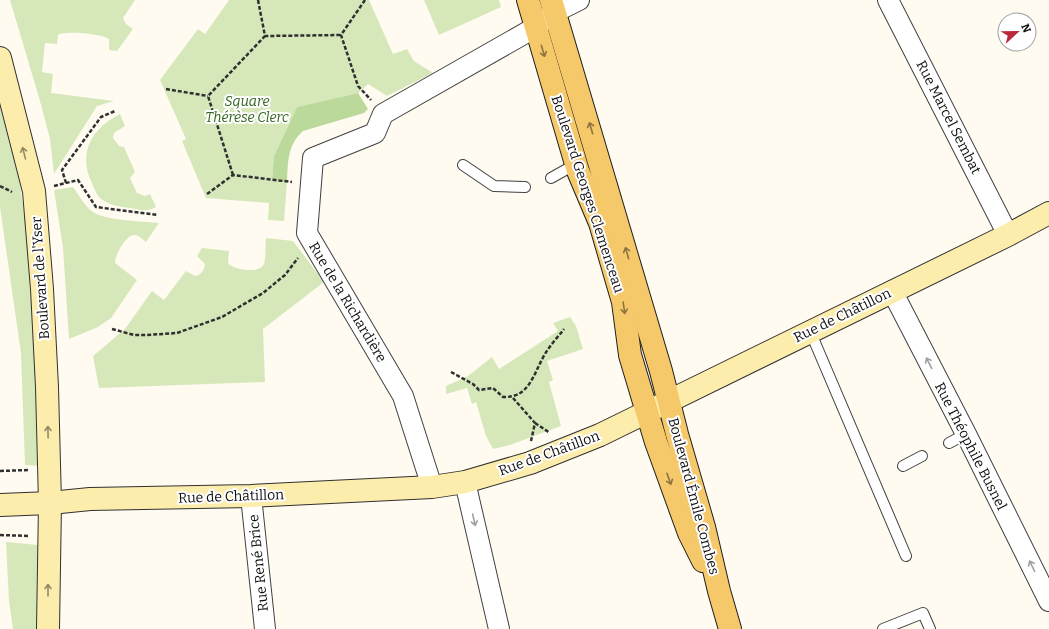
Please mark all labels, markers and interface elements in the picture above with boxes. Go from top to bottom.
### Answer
north arrow [997,12,1037,52]
text: N [1018,22,1034,35]
one-way arrow [540,44,547,57]
street label: Rue Marcel Sembat [913,58,985,177]
park label: Square Thérèse Clerc [205,93,289,126]
street label: Boulevard Georges Clemenceau [548,93,628,295]
one-way arrow [586,122,594,135]
one-way arrow [20,147,28,160]
street label: Boulevard de l'Yser [28,216,53,340]
street label: Rue de la Richardière [305,239,390,365]
one-way arrow [623,247,630,260]
street label: Rue de Châtillon [791,284,894,346]
one-way arrow [620,301,628,314]
one-way arrow [925,357,933,369]
street label: Rue Théophile Busnel [931,380,1010,513]
street label: Boulevard Émile Combes [664,416,724,576]
one-way arrow [44,426,51,439]
street label: Rue de Châtillon [496,427,602,480]
one-way arrow [666,472,674,484]
street label: Rue de Châtillon [178,486,284,507]
one-way arrow [471,513,479,526]
street label: Rue René Brice [245,514,272,612]
one-way arrow [1028,561,1035,573]
one-way arrow [44,584,52,597]

